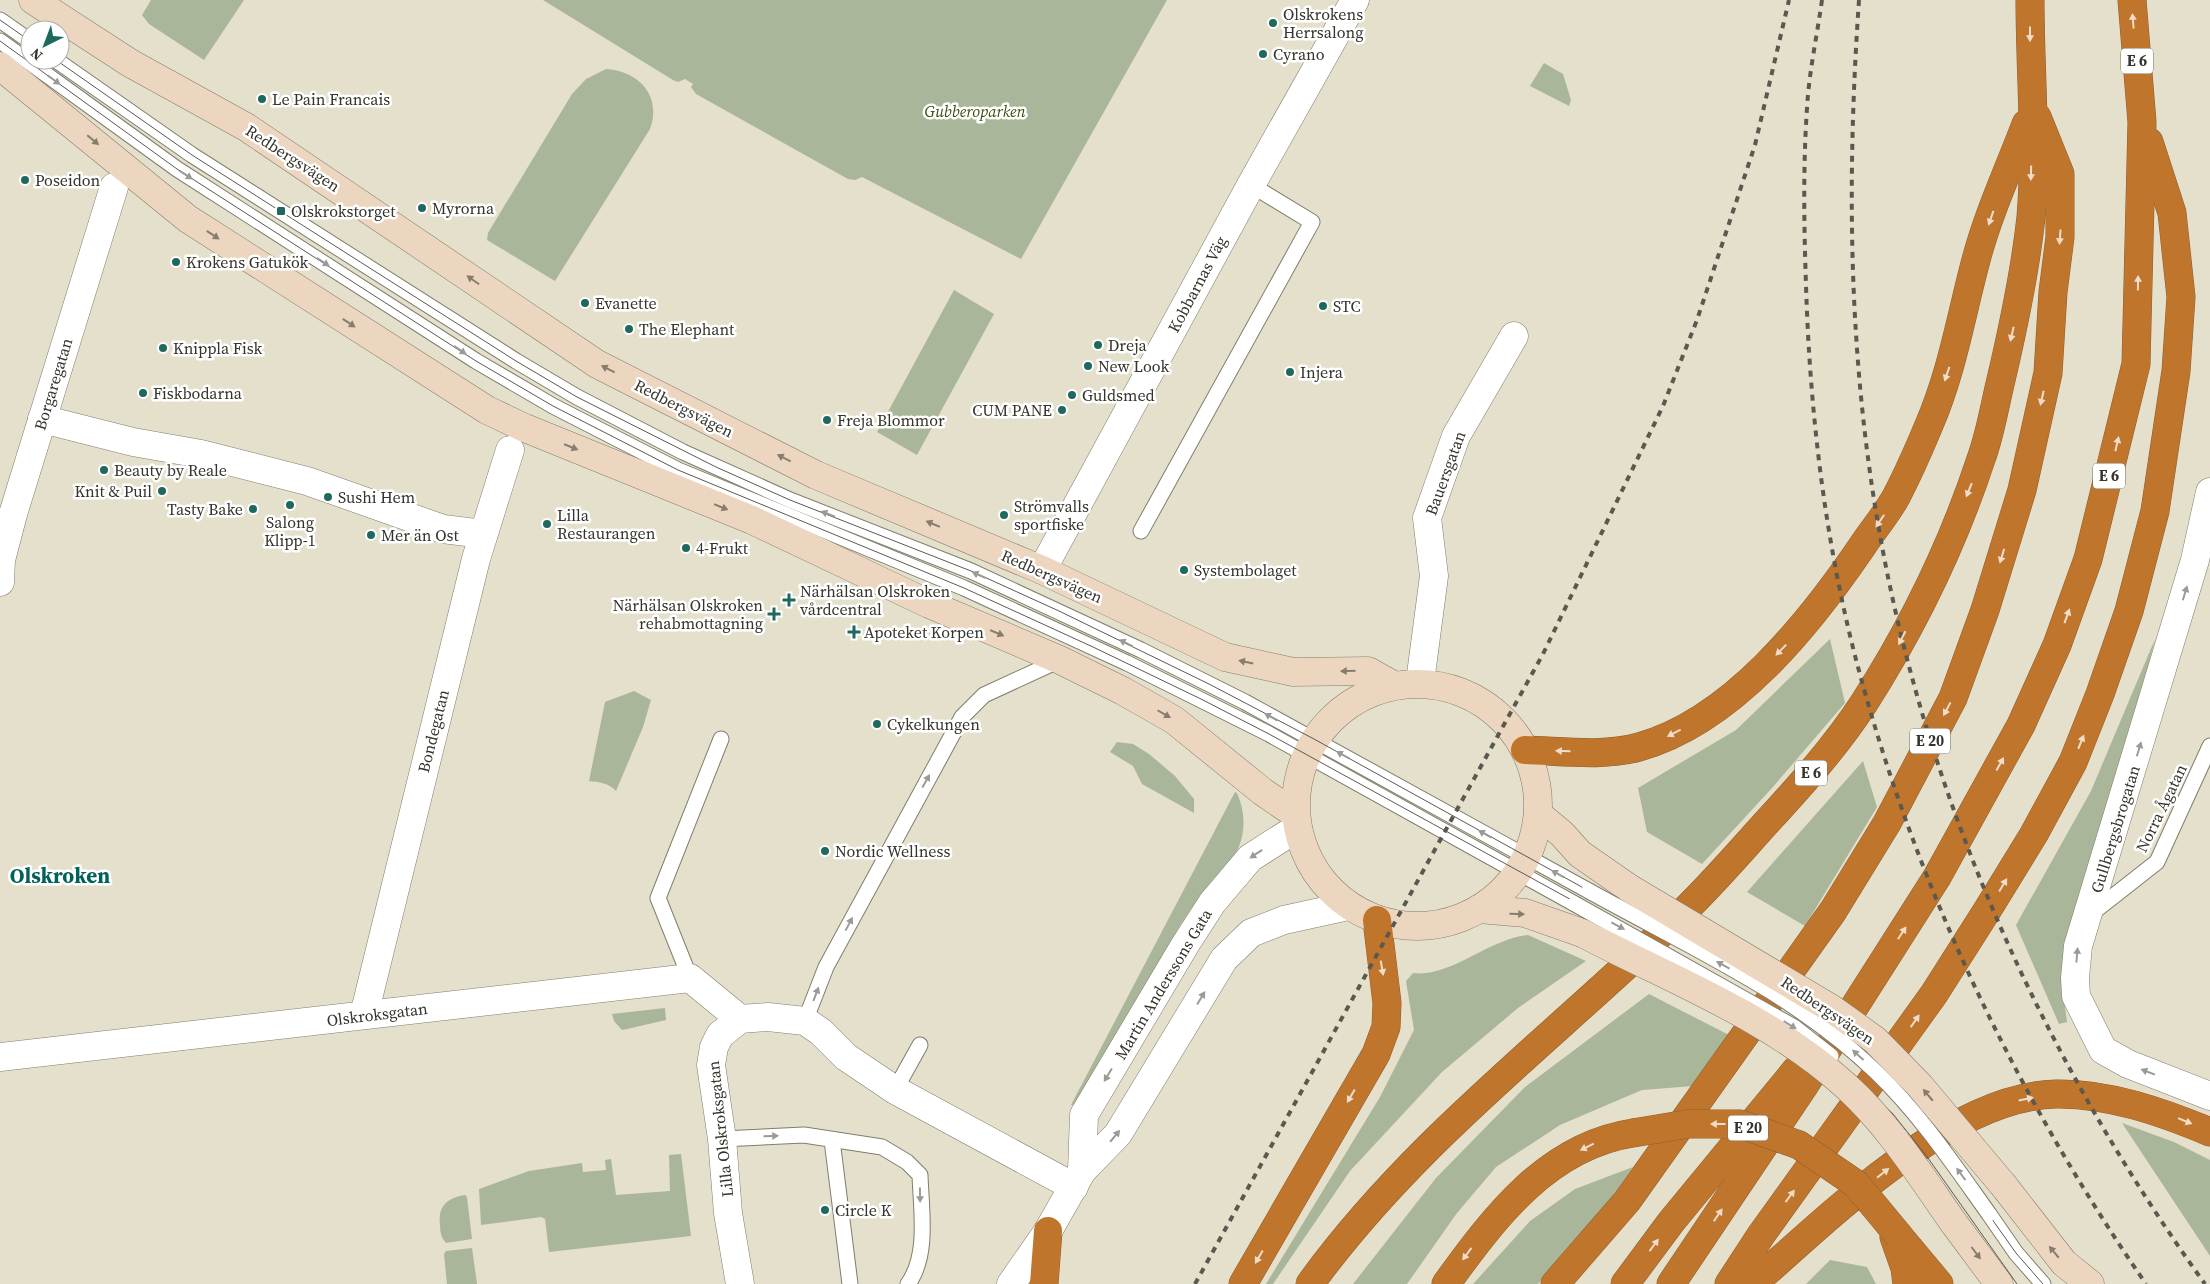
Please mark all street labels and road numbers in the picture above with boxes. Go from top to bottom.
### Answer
road number: E 6 [2121,48,2153,74]
street label: Redbergsvägen [242,119,345,197]
street label: Kobbarnas Väg [1162,232,1232,336]
street label: Borgaregatan [29,335,78,433]
street label: Redbergsvägen [631,374,738,443]
street label: Bauersgatan [1420,428,1471,518]
road number: E 6 [2093,464,2125,488]
street label: Redbergsvägen [998,544,1106,608]
street label: Bondegatan [412,687,454,775]
road number: E 20 [1910,728,1950,754]
road number: E 6 [1795,760,1827,786]
street label: Norra Ågatan [2130,760,2192,856]
street label: Gullbergsbrogatan [2085,762,2145,896]
street label: Martin Anderssons Gata [1109,904,1217,1063]
street label: Redbergsvägen [1777,971,1879,1050]
street label: Olskroksgatan [325,997,429,1031]
street label: Lilla Olskroksgatan [702,1059,738,1198]
road number: E 20 [1728,1116,1768,1140]

